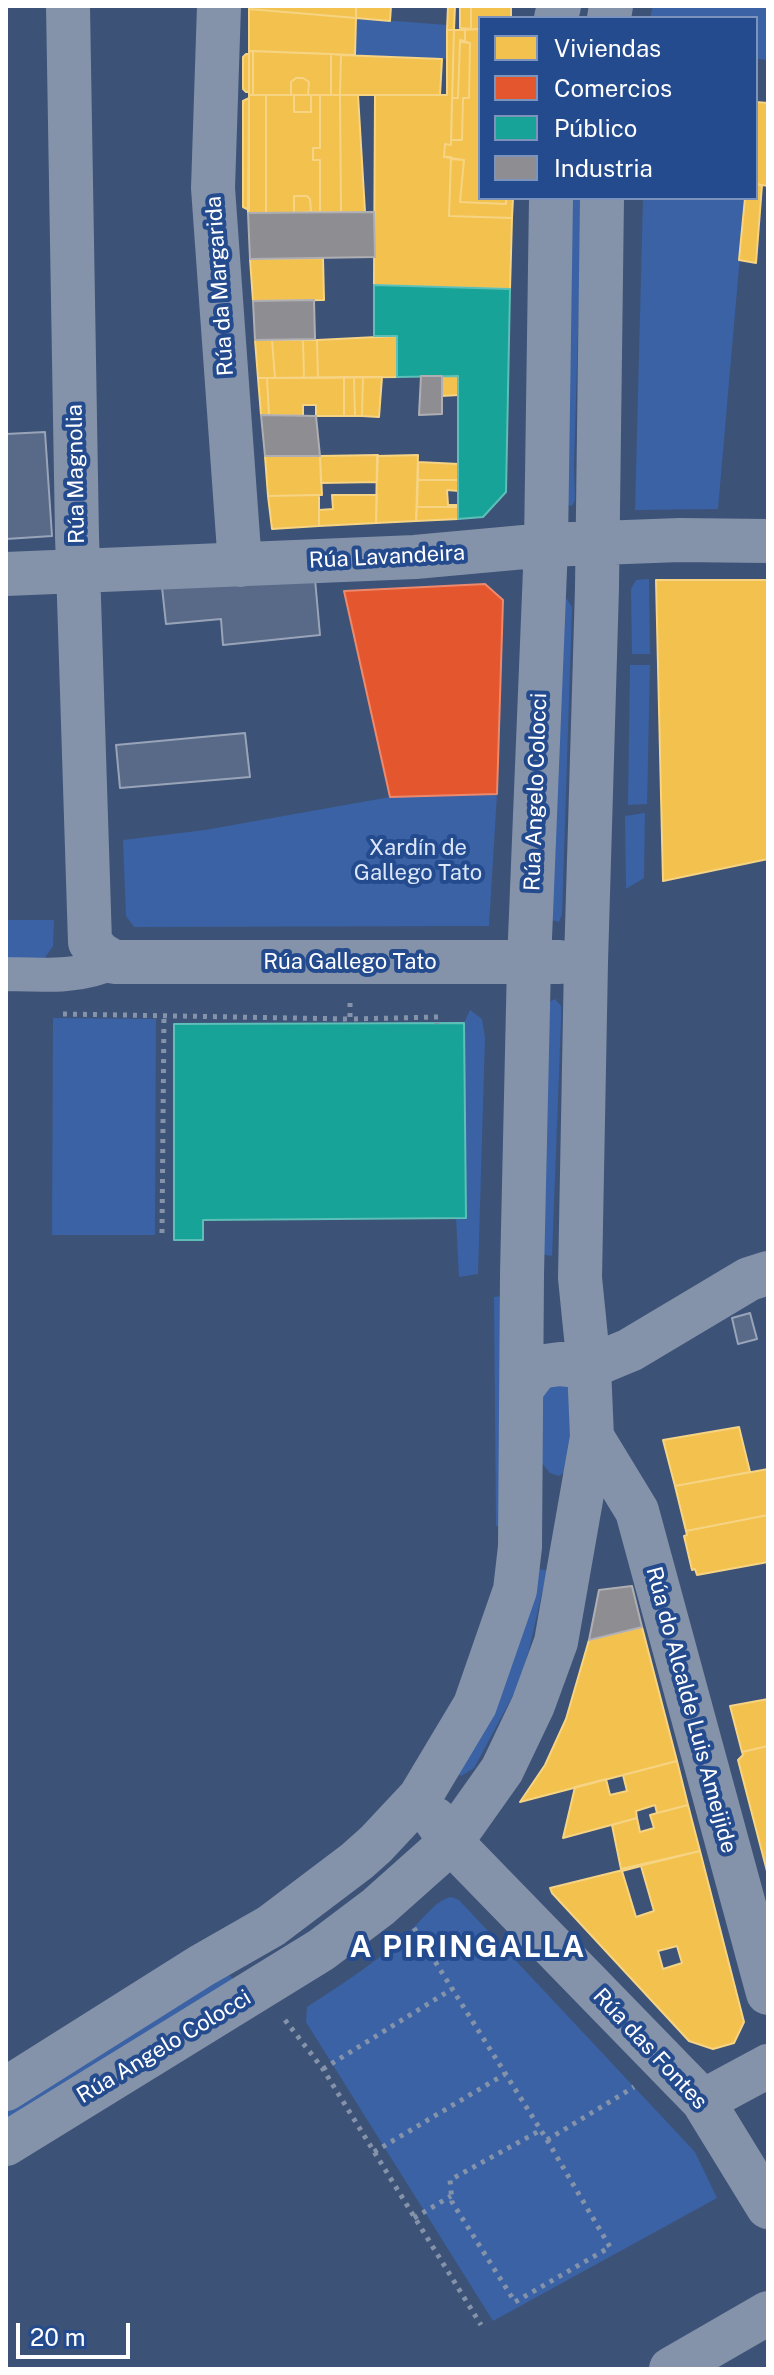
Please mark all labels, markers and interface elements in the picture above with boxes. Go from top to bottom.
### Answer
legend [478,16,758,200]
text: Viviendas [554,34,661,62]
text: Comercios [554,74,672,102]
text: Público [554,114,637,142]
text: Industria [554,154,653,182]
street label: Rúa da Margarida [201,195,239,377]
street label: Rúa Magnolia [62,404,90,544]
street label: Rúa Lavandeira [308,540,466,574]
street label: Rúa Angelo Colocci [519,692,553,892]
park label: Xardín de Gallego Tato [354,835,482,886]
street label: Rúa Gallego Tato [263,949,437,975]
street label: Rúa do Alcalde Luis Ameijide [640,1564,742,1856]
district label: A PIRINGALLA [350,1930,586,1966]
street label: Rúa das Fontes [587,1983,713,2115]
street label: Rúa Angelo Colocci [72,1985,256,2109]
scale bar [20,2307,134,2357]
text: 20 m [30,2323,86,2351]

